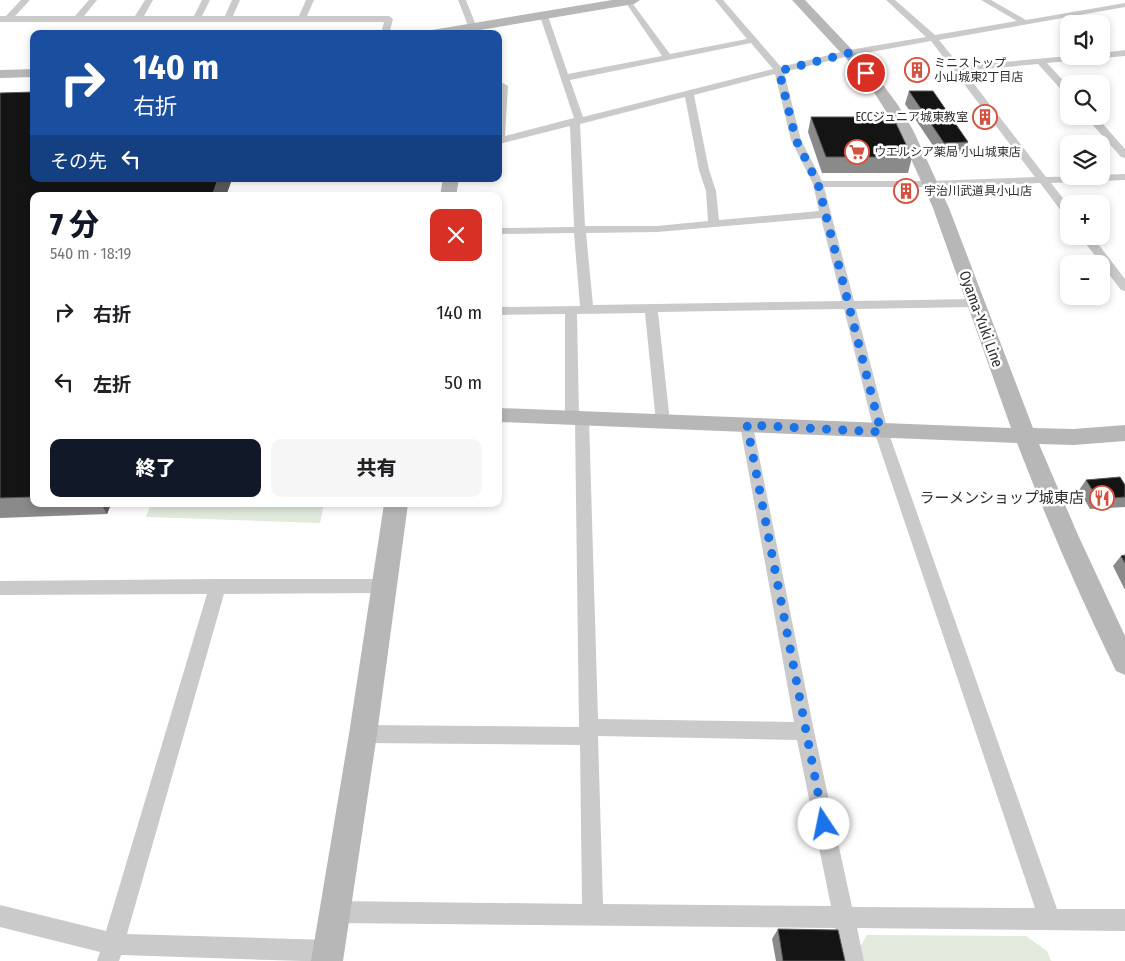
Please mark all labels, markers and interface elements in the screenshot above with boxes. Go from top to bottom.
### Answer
map controls [1060,15,1110,305]
button: sound [1060,15,1110,65]
text: 140 m [133,46,219,88]
icon: right [50,50,115,115]
pin [845,52,887,94]
place label: ミニストップ 小山城東2丁目店 [934,56,1023,84]
building icon: ミニストップ 小山城東2丁目店 [904,57,930,83]
icon: arrive [852,59,880,87]
button: search [1060,75,1110,125]
text: 右折 [133,93,177,120]
building icon: ECCジュニア城東教室 [972,104,998,130]
place label: ECCジュニア城東教室 [855,110,968,124]
button: layers [1060,135,1110,185]
supermarket icon: ウエルシア薬局 小山城東店 [844,139,870,165]
icon: left [117,145,145,173]
place label: ウエルシア薬局 小山城東店 [874,145,1021,159]
text: その先 [50,150,107,173]
building icon: 宇治川武道具小山店 [893,178,919,204]
place label: 宇治川武道具小山店 [924,184,1032,198]
button: + [1060,195,1110,245]
text: 7 分 [50,207,99,243]
button: close [430,209,482,261]
text: 540 m · 18:19 [50,244,131,263]
button: − [1060,255,1110,305]
street label: Oyama-Yuki Line [955,268,1007,370]
icon: right [50,298,78,326]
text: 140 m [436,301,482,324]
text: 右折 [93,303,131,326]
icon: left [50,368,78,396]
text: 50 m [444,371,482,394]
text: 左折 [93,373,131,396]
button: 終了 [50,439,261,497]
button: 共有 [271,439,482,497]
restaurant icon: ラーメンショップ城東店 [1089,485,1115,511]
place label: ラーメンショップ城東店 [920,489,1084,507]
position arrow [797,797,849,849]

